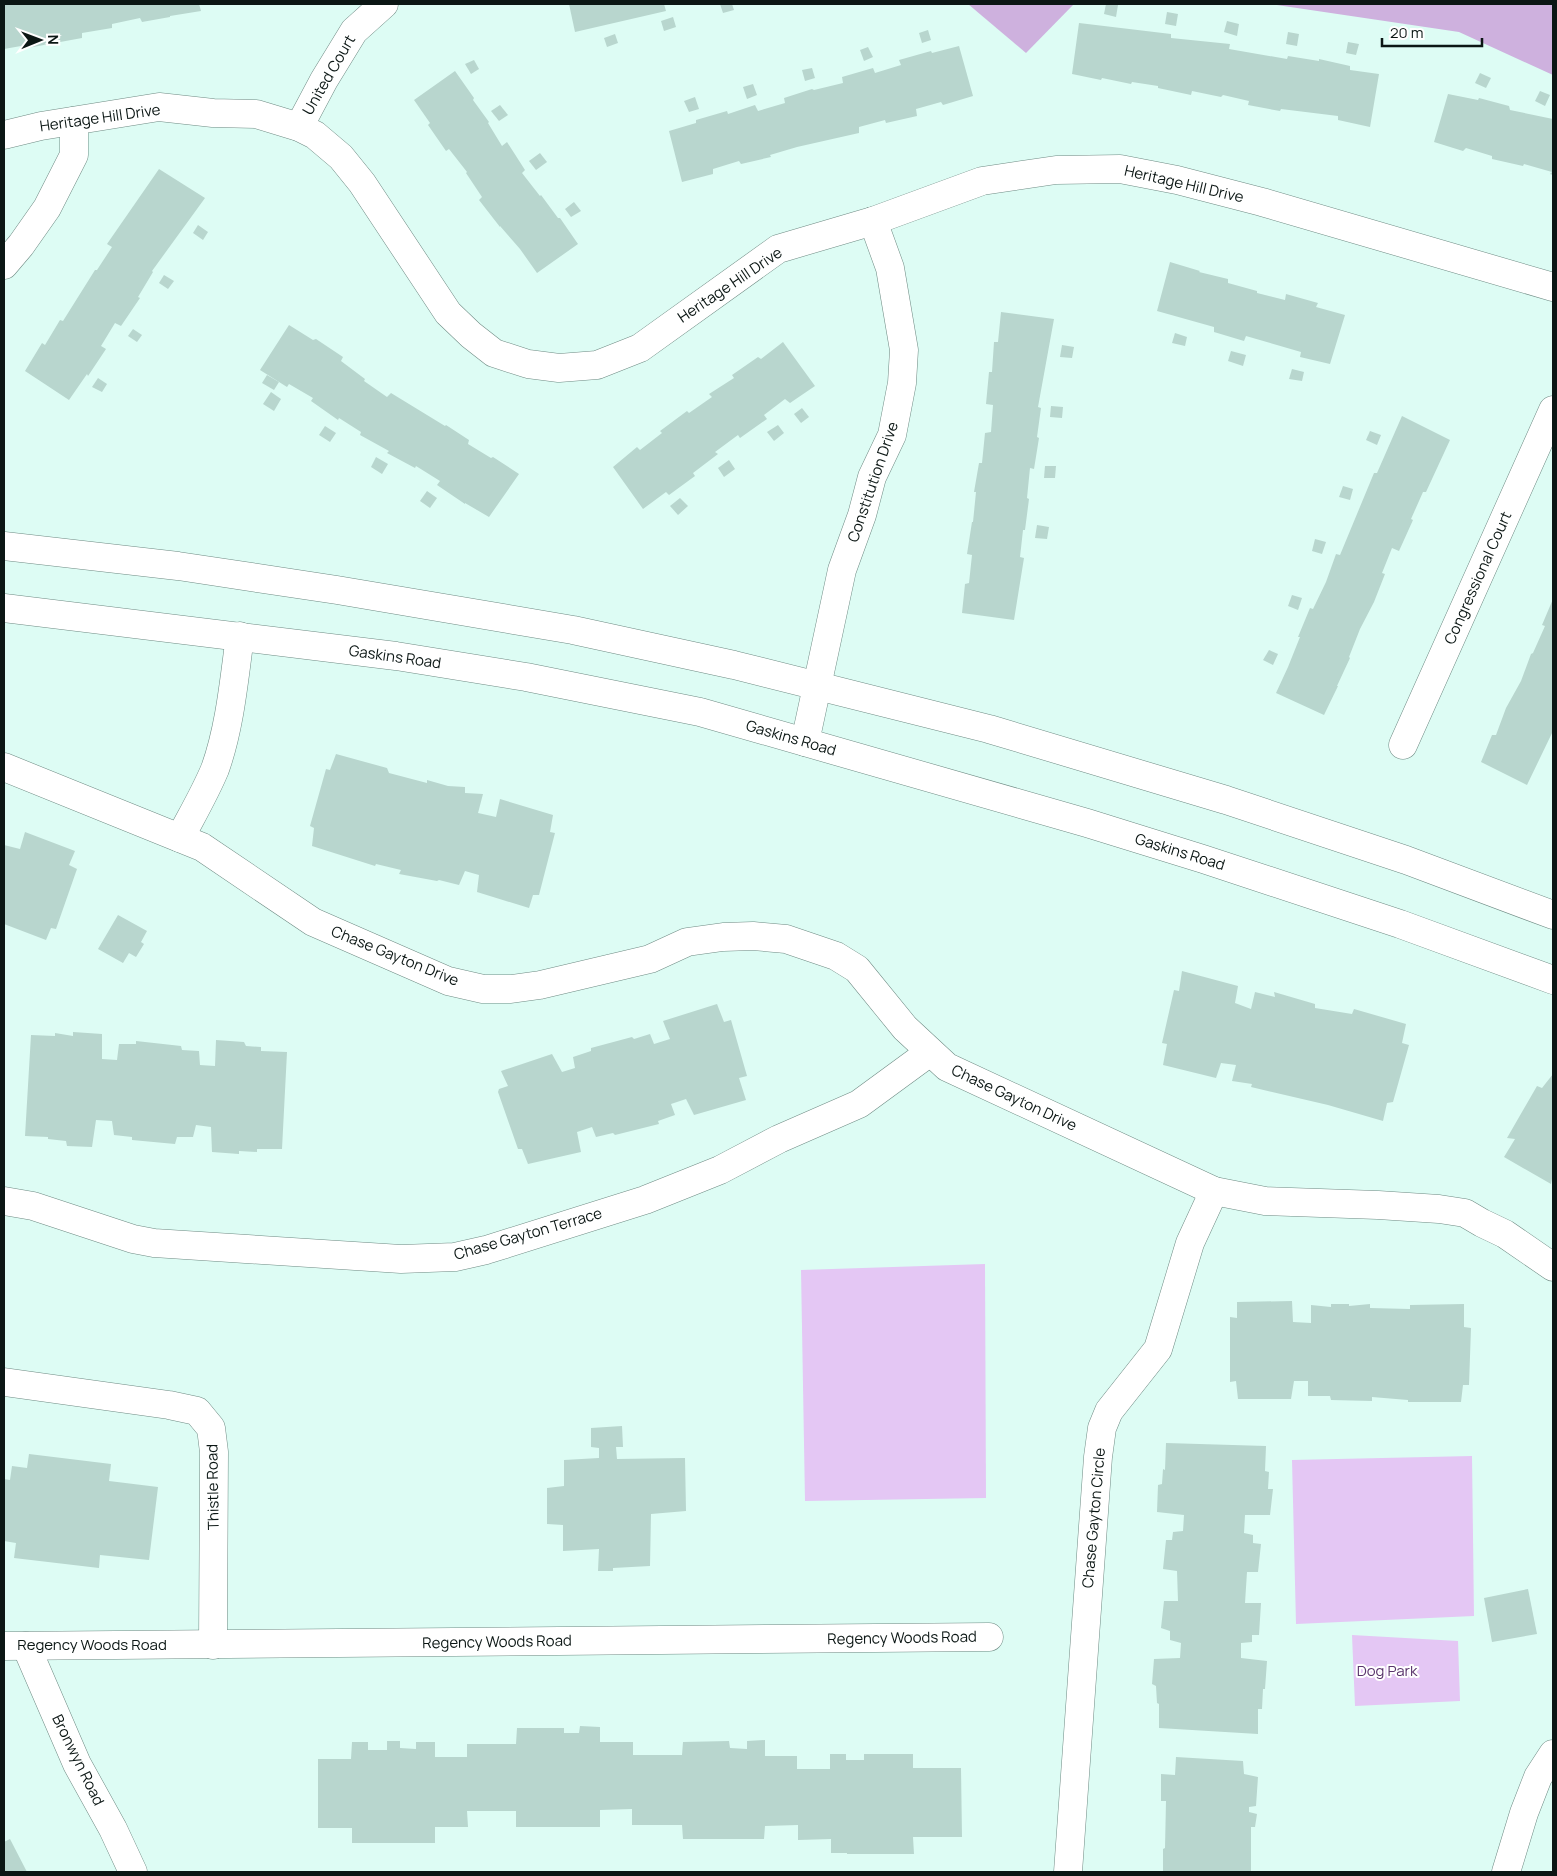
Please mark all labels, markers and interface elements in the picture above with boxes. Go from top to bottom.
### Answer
north arrow [15,15,65,65]
scale bar [1382,15,1482,47]
text: 20 m [1390,22,1423,43]
street label: United Court [297,31,360,119]
text: N [44,35,63,45]
street label: Heritage Hill Drive [38,99,162,136]
street label: Heritage Hill Drive [1122,160,1246,207]
street label: Heritage Hill Drive [673,242,786,327]
street label: Constitution Drive [842,419,903,545]
street label: Congressional Court [1439,508,1516,647]
street label: Gaskins Road [348,640,443,673]
street label: Gaskins Road [744,715,839,760]
street label: Gaskins Road [1133,828,1228,875]
street label: Chase Gayton Drive [328,920,462,991]
street label: Chase Gayton Drive [948,1059,1081,1136]
street label: Chase Gayton Terrace [451,1202,605,1265]
street label: Thistle Road [201,1444,224,1530]
street label: Chase Gayton Circle [1077,1447,1110,1589]
street label: Regency Woods Road [827,1626,977,1649]
street label: Regency Woods Road [422,1630,572,1653]
street label: Regency Woods Road [17,1634,167,1655]
park label: Dog Park [1357,1660,1418,1681]
street label: Bronwyn Road [47,1711,110,1809]

